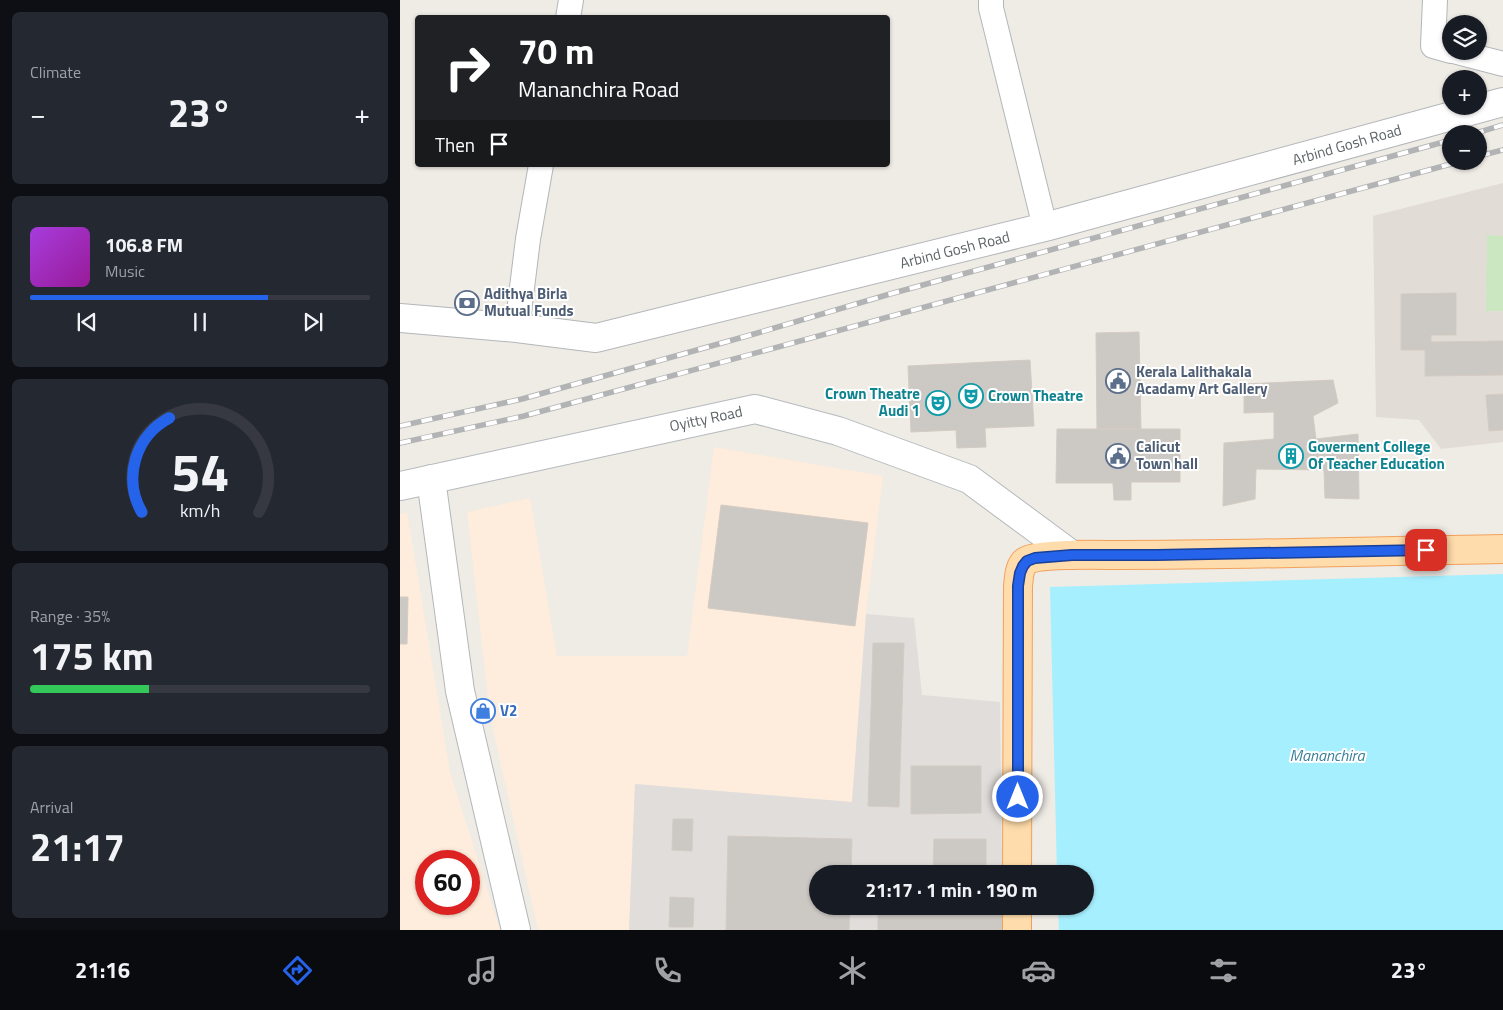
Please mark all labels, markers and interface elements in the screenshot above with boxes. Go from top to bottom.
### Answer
map controls [1442,15,1487,170]
button: layers [1442,15,1487,60]
text: 70 m [518,24,594,78]
icon: right [435,35,500,100]
text: Climate [30,60,81,84]
button: + [1442,70,1487,115]
text: Mananchira Road [518,72,679,106]
text: 23° [168,84,232,142]
text: − [30,92,46,135]
text: + [354,92,370,135]
street label: Arbind Gosh Road [1290,118,1404,171]
button: − [1442,125,1487,170]
text: Then [435,130,475,159]
icon: arrive [485,130,513,158]
street label: Arbind Gosh Road [897,225,1012,274]
text: 106.8 FM [105,230,183,259]
text: Music [105,259,145,283]
place label: Adithya Birla Mutual Funds [484,282,574,322]
bank icon: Adithya Birla Mutual Funds [454,290,480,316]
icon: previous [73,308,101,336]
icon: pause [186,308,214,336]
icon: next [299,308,327,336]
place label: Kerala Lalithakala Acadamy Art Gallery [1136,360,1268,400]
public building icon: Kerala Lalithakala Acadamy Art Gallery [1105,368,1131,394]
place label: Crown Theatre Audi 1 [825,382,920,422]
theatre icon: Crown Theatre [958,383,984,409]
place label: Crown Theatre [988,384,1083,407]
theatre icon: Crown Theatre Audi 1 [925,390,951,416]
street label: Oyitty Road [667,400,744,437]
text: 54 [171,432,229,511]
place label: Calicut Town hall [1136,435,1198,475]
place label: Goverment College Of Teacher Education [1308,435,1445,475]
public building icon: Calicut Town hall [1105,443,1131,469]
building icon: Goverment College Of Teacher Education [1278,443,1304,469]
text: km/h [180,497,220,524]
pin [1405,529,1447,571]
icon: arrive [1412,536,1440,564]
text: Range · 35% [30,604,110,628]
text: 175 km [30,627,154,685]
shop icon: V2 [470,698,496,724]
place label: V2 [500,699,517,722]
water label: Mananchira [1290,743,1365,767]
position arrow [991,770,1043,822]
text: Arrival [30,795,73,819]
text: 21:17 [30,818,125,876]
speed limit sign: 60 [415,850,480,915]
text: 21:17 · 1 min · 190 m [865,875,1038,904]
text: 21:16 [75,953,130,987]
icon: directions [280,953,315,988]
icon: music [465,953,500,988]
icon: phone [650,953,685,988]
icon: climate [835,953,870,988]
icon: car [1021,953,1056,988]
icon: filters [1206,953,1241,988]
text: 23° [1391,953,1428,987]

